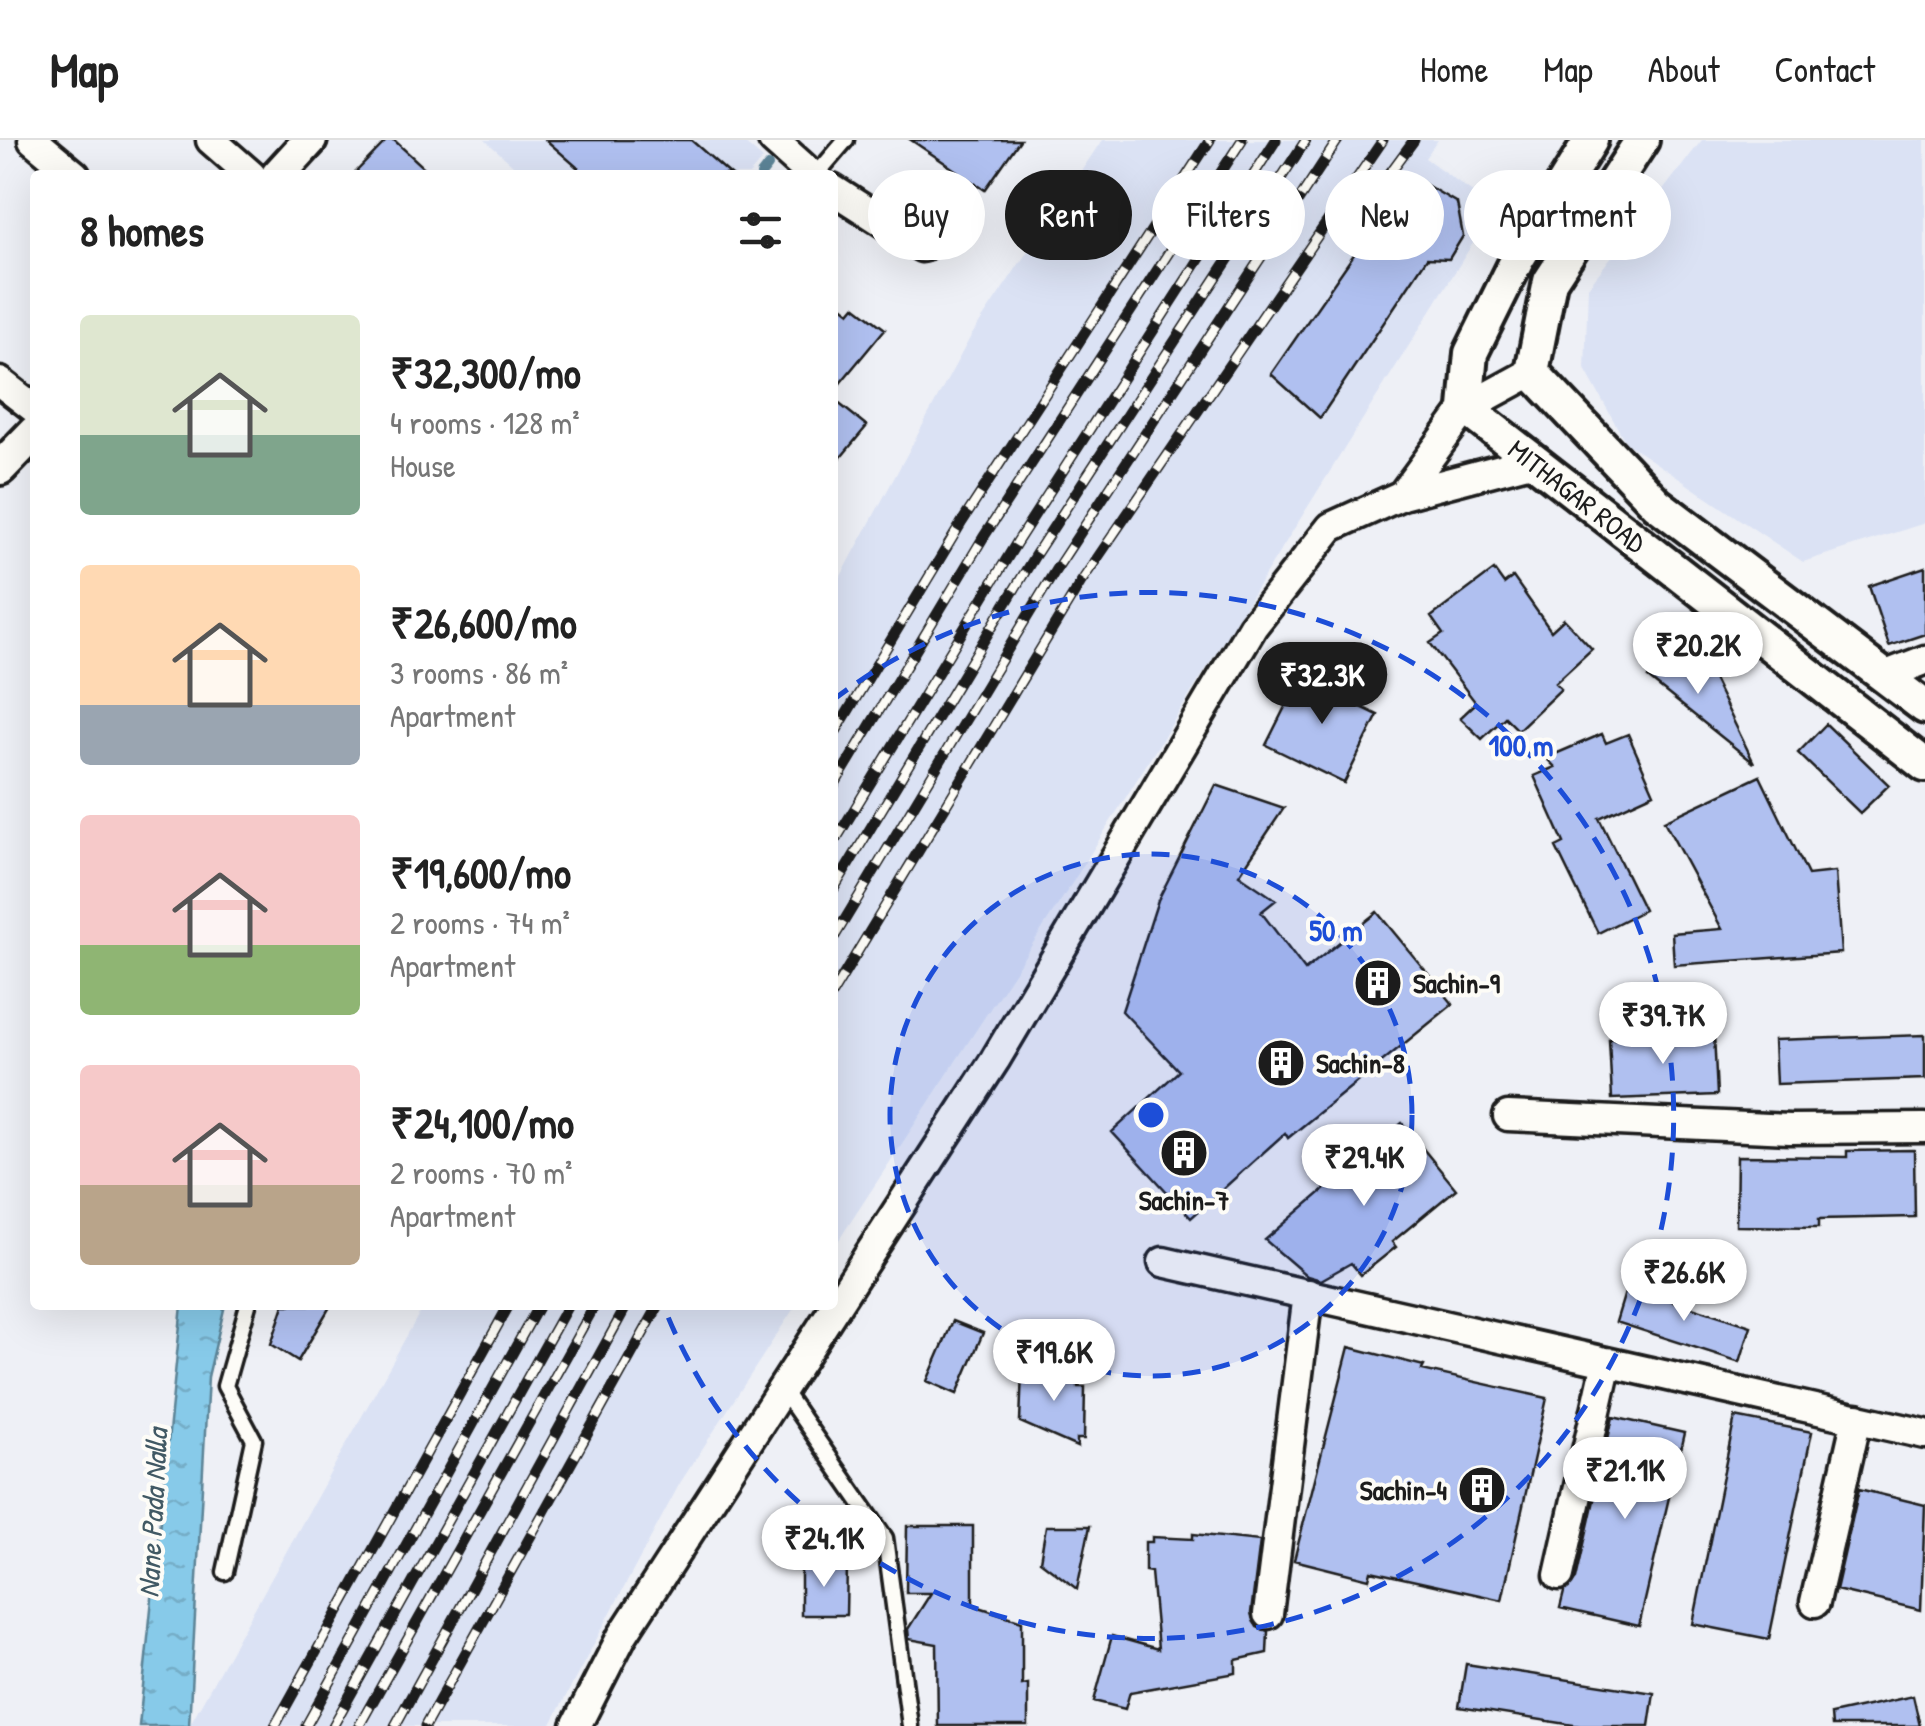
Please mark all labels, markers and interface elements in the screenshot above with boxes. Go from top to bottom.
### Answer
text: Map [50,37,118,102]
text: Home [1420,46,1488,93]
text: Map [1543,46,1593,93]
text: About [1648,46,1720,93]
text: Contact [1775,46,1875,93]
chip: Buy [868,170,985,260]
chip: Rent [1005,170,1132,260]
chip: Filters [1152,170,1305,260]
chip: New [1325,170,1444,260]
chip: Apartment [1464,170,1671,260]
text: 8 homes [80,202,204,259]
icon: filters [733,203,788,258]
text: ₹32,300/mo [390,344,581,401]
icon: home [160,355,280,475]
text: 4 rooms · 128 m² [390,401,580,444]
street label: MITHAGAR ROAD [1500,430,1654,562]
text: House [390,444,456,487]
text: ₹26,600/mo [390,594,577,651]
icon: home [160,605,280,725]
pin: ₹20.2K [1617,612,1779,697]
text: ₹20.2K [1655,623,1741,666]
pin: ₹32.3K [1241,642,1403,727]
text: 3 rooms · 86 m² [390,651,568,694]
text: ₹32.3K [1279,653,1365,696]
text: Apartment [390,694,515,737]
text: 100 m [1488,725,1554,765]
text: ₹19,600/mo [390,844,571,901]
icon: home [160,855,280,975]
text: 2 rooms · 74 m² [390,901,570,944]
text: 50 m [1309,910,1363,950]
text: Apartment [390,944,515,987]
building icon: Sachin-9 [1352,957,1404,1009]
place label: Sachin-9 [1413,964,1500,1002]
pin: ₹39.7K [1582,982,1744,1067]
text: ₹39.7K [1621,993,1705,1036]
building icon: Sachin-8 [1255,1037,1307,1089]
place label: Sachin-8 [1316,1044,1405,1082]
text: ₹24,100/mo [390,1094,574,1151]
centre of rings [1133,1097,1169,1133]
icon: home [160,1105,280,1225]
pin: ₹29.4K [1283,1124,1445,1209]
building icon: Sachin-7 [1158,1127,1210,1179]
text: ₹29.4K [1324,1135,1404,1178]
text: 2 rooms · 70 m² [390,1151,572,1194]
place label: Sachin-7 [1139,1181,1229,1219]
text: Apartment [390,1194,515,1237]
pin: ₹26.6K [1603,1239,1765,1324]
text: ₹26.6K [1643,1250,1725,1293]
pin: ₹19.6K [973,1319,1135,1404]
text: ₹19.6K [1015,1330,1093,1373]
water label: Nane Pada Nalla [128,1424,177,1598]
pin: ₹21.1K [1544,1437,1706,1522]
text: ₹21.1K [1585,1448,1665,1491]
building icon: Sachin-4 [1456,1464,1508,1516]
place label: Sachin-4 [1360,1471,1447,1509]
pin: ₹24.1K [743,1505,905,1590]
text: ₹24.1K [784,1516,864,1559]

